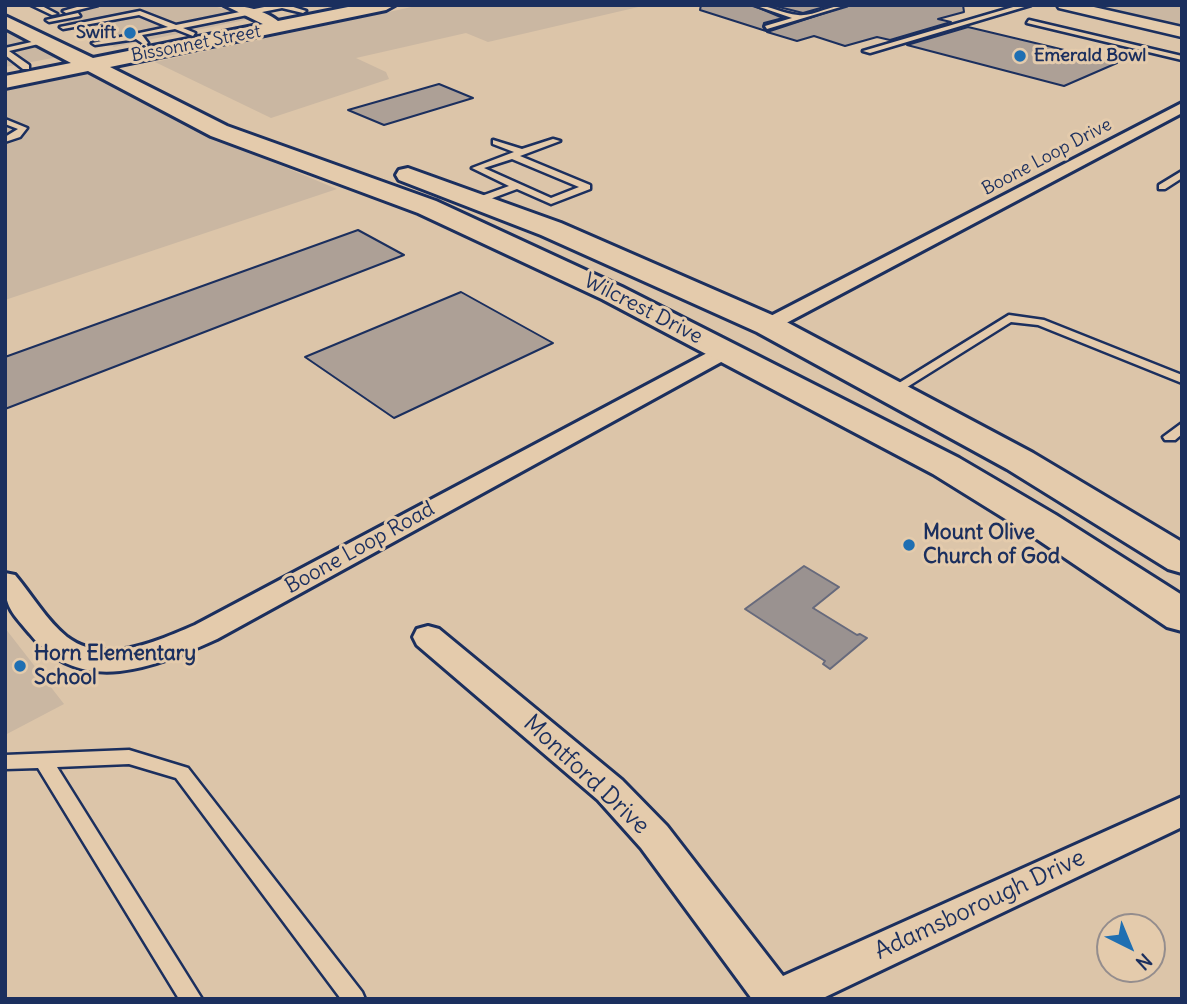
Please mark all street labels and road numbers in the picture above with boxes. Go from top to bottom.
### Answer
street label: Bissonnet Street [130,21,262,67]
street label: Boone Loop Drive [979,114,1115,200]
street label: Wilcrest Drive [579,268,707,350]
street label: Boone Loop Road [281,497,439,599]
street label: Montford Drive [517,709,655,841]
street label: Adamsborough Drive [870,844,1090,966]

